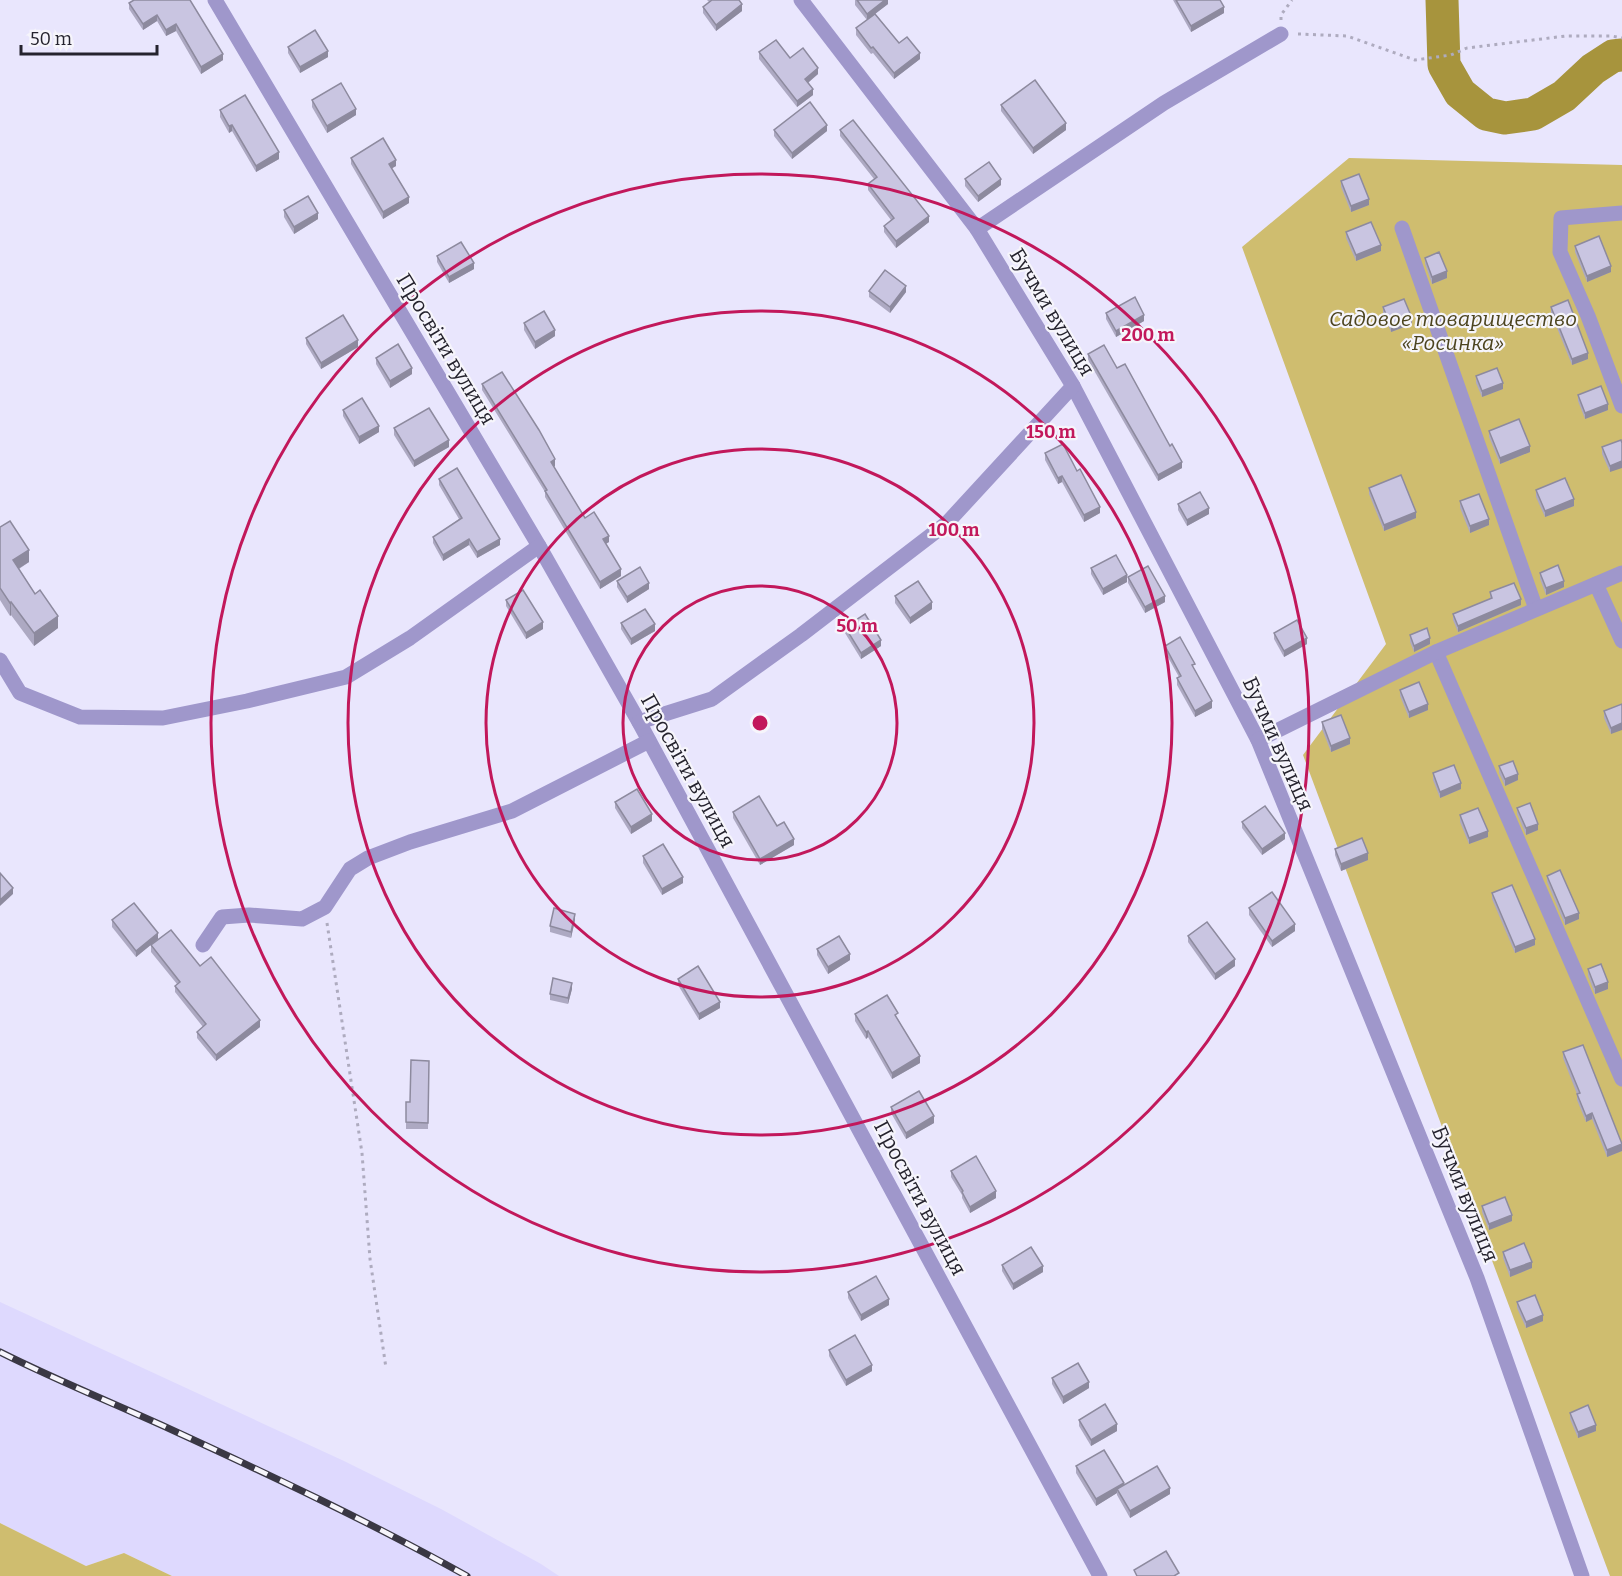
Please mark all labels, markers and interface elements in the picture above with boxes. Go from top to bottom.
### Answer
scale bar [21,18,158,56]
text: 50 m [30,28,72,50]
street label: Бучми вулиця [1004,244,1100,380]
street label: Просвіти вулиця [391,269,501,429]
park label: Садовое товарищество «Росинка» [1329,306,1577,356]
text: 200 m [1121,324,1175,346]
text: 150 m [1026,421,1076,443]
text: 100 m [928,519,980,541]
text: 50 m [836,615,878,637]
street label: Бучми вулиця [1237,673,1319,815]
street label: Просвіти вулиця [635,690,741,852]
centre of rings [750,713,770,733]
street label: Просвіти вулиця [868,1116,972,1280]
street label: Бучми вулиця [1426,1122,1504,1266]

